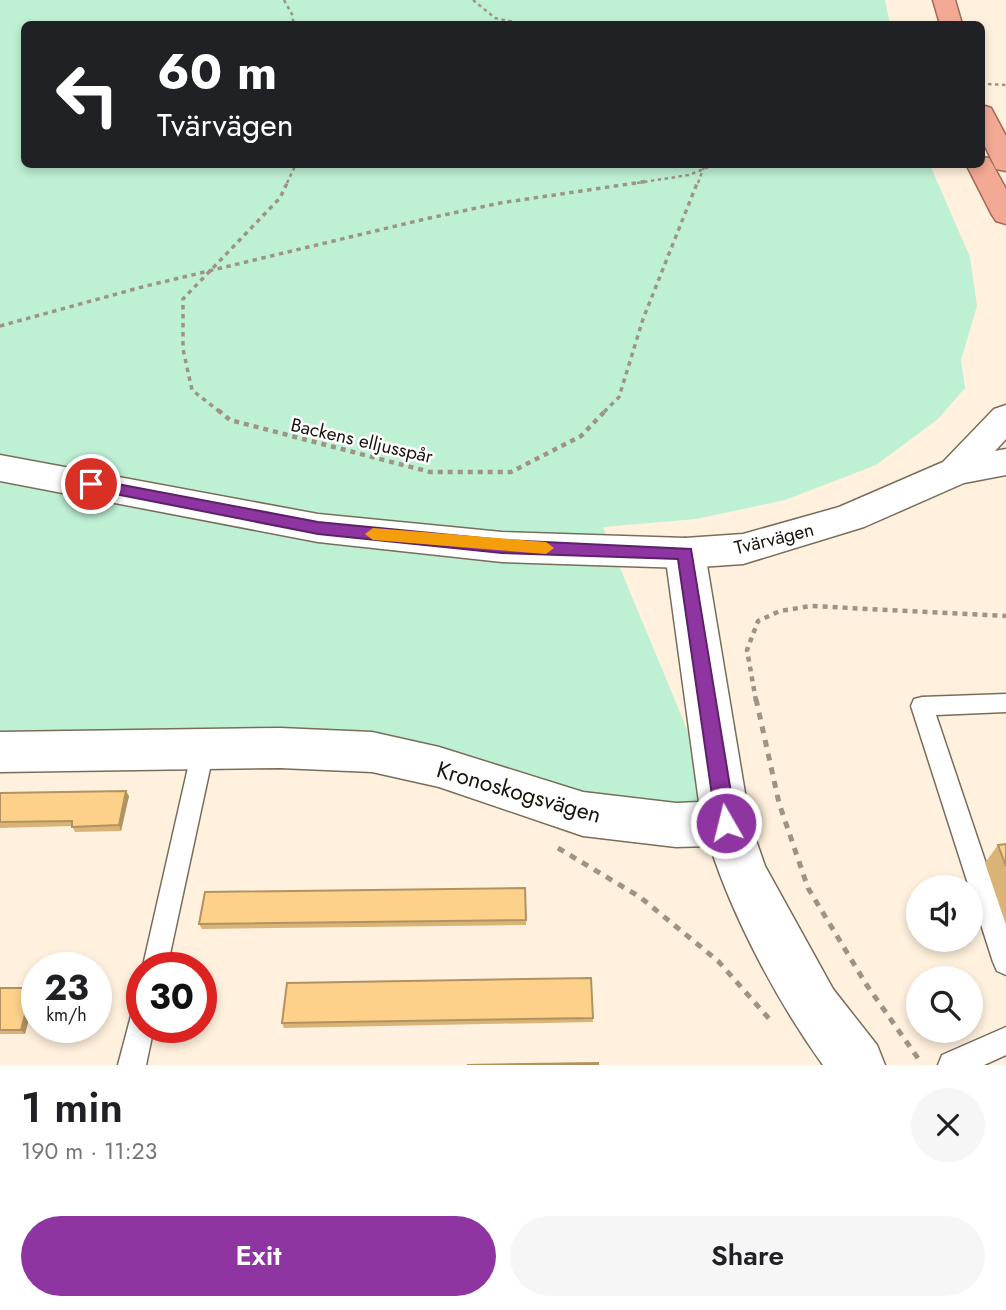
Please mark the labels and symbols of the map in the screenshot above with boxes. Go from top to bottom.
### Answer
street label: Backens elljusspår [288,411,436,470]
pin [61,454,121,514]
street label: Tvärvägen [732,516,817,561]
street label: Kronoskogsvägen [433,752,605,832]
position arrow [689,786,763,860]
speed limit sign: 30 [126,952,217,1043]

